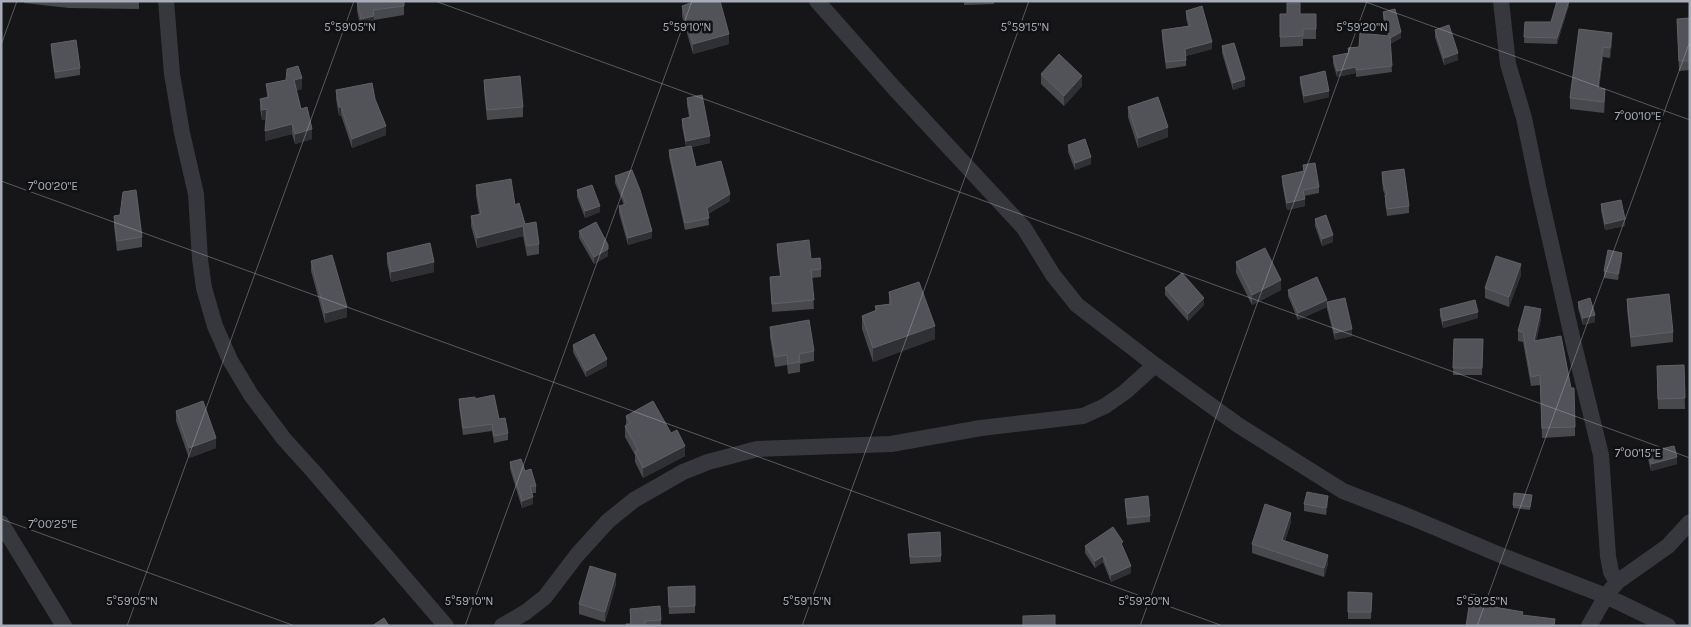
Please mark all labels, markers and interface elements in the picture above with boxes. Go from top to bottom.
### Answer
text: 5°59'05"N [324,20,376,34]
text: 5°59'10"N [662,20,712,34]
text: 5°59'15"N [1001,20,1049,34]
text: 5°59'20"N [1336,20,1388,34]
text: 7°00'10"E [1614,109,1662,123]
text: 7°00'20"E [28,179,78,193]
text: 7°00'15"E [1615,446,1661,460]
text: 7°00'25"E [28,517,78,531]
text: 5°59'05"N [106,594,158,608]
text: 5°59'10"N [444,594,494,608]
text: 5°59'15"N [783,594,831,608]
text: 5°59'20"N [1118,594,1170,608]
text: 5°59'25"N [1456,594,1508,608]

